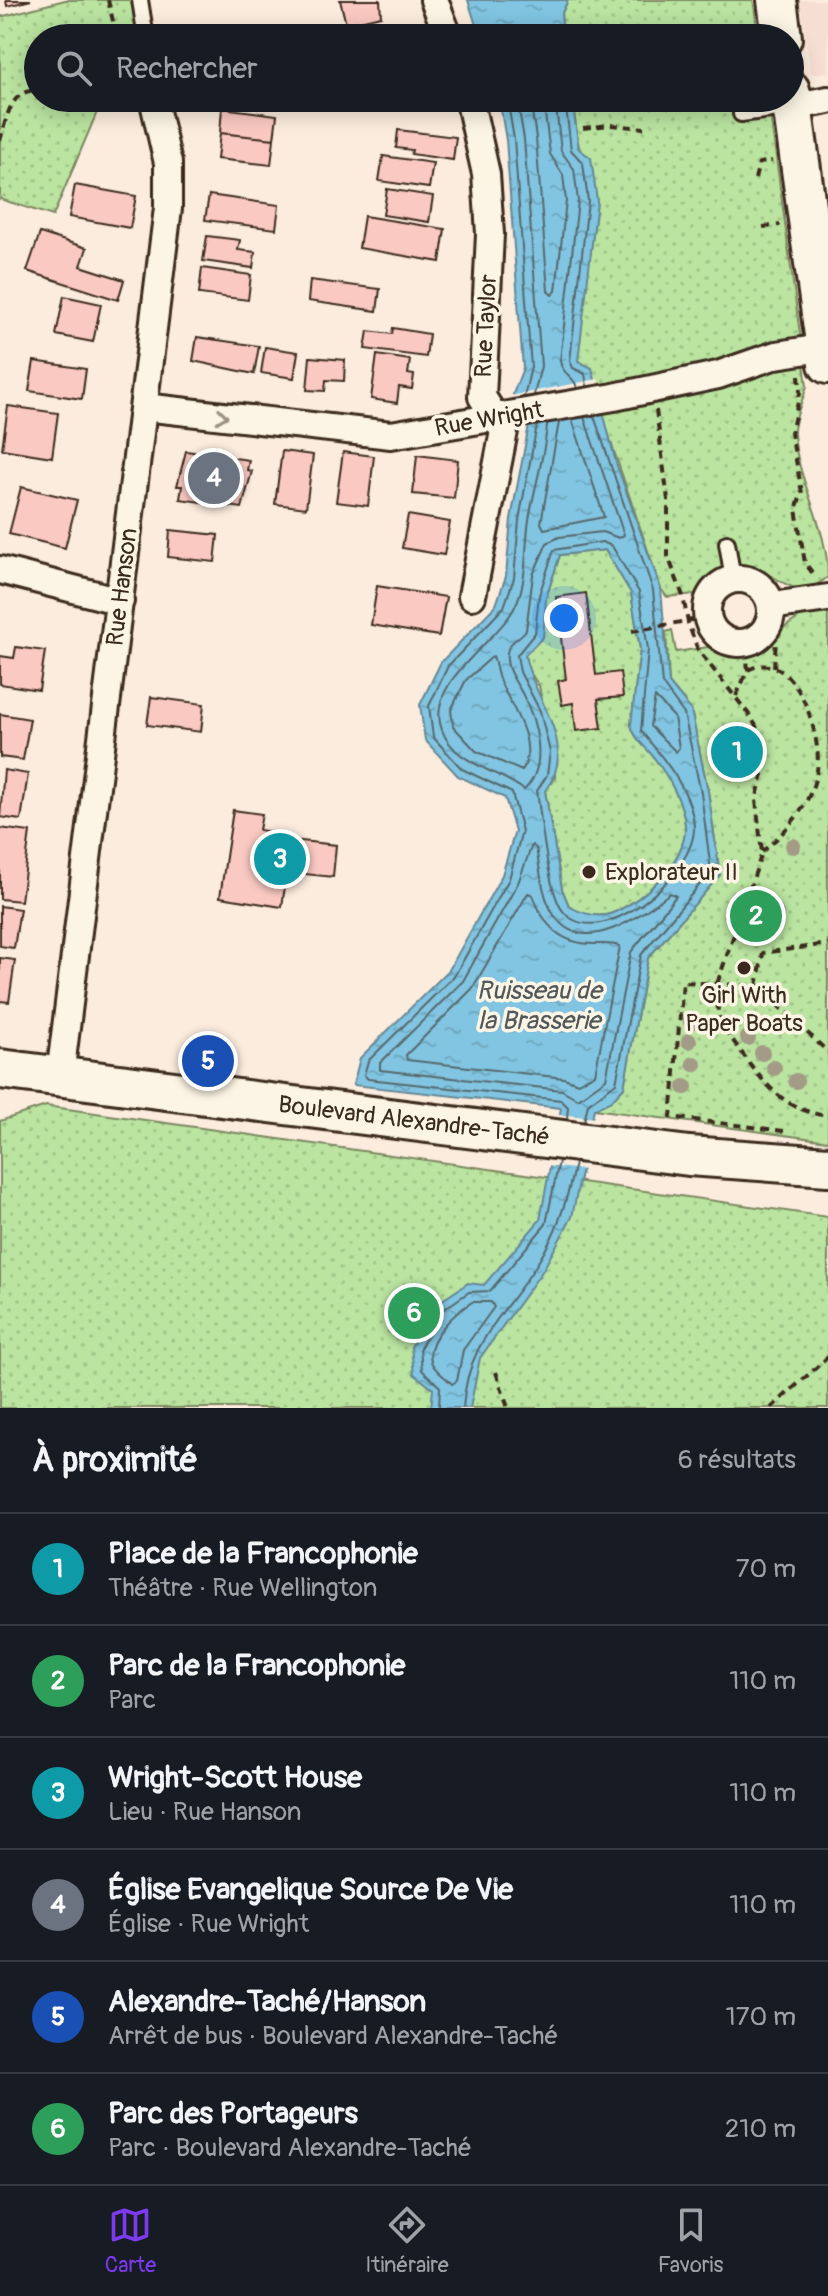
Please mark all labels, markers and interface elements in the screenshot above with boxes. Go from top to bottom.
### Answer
search box [24,24,804,112]
icon: search [52,46,96,90]
text: Rechercher [116,50,258,87]
street label: Rue Taylor [469,273,503,378]
street label: Rue Wright [433,395,546,443]
one-way arrow [216,408,229,425]
pin: 4 [188,448,240,508]
street label: Rue Hanson [100,526,144,648]
your location [544,598,584,638]
pin: 1 [711,722,763,782]
pin: 3 [254,829,306,889]
place label: Explorateur II [605,858,738,887]
marker: Explorateur II [580,863,598,881]
pin: 2 [730,886,782,946]
marker: Girl With Paper Boats [735,959,753,977]
water label: Ruisseau de la Brasserie [477,975,604,1037]
place label: Girl With Paper Boats [685,981,803,1038]
pin: 5 [182,1031,234,1091]
street label: Boulevard Alexandre-Taché [277,1090,551,1152]
pin: 6 [388,1283,440,1343]
text: À proximité [32,1439,198,1482]
text: 6 résultats [678,1444,796,1476]
text: Place de la Francophonie [108,1535,418,1572]
text: 1 [53,1553,63,1585]
text: 70 m [736,1553,796,1585]
text: Théâtre · Rue Wellington [108,1572,377,1604]
text: Parc de la Francophonie [108,1647,405,1684]
text: 2 [51,1665,65,1697]
text: 110 m [729,1665,796,1697]
text: Parc [108,1684,156,1716]
text: Wright-Scott House [108,1759,362,1796]
text: 3 [51,1777,65,1809]
text: 110 m [729,1777,796,1809]
text: Lieu · Rue Hanson [108,1796,301,1828]
text: Église Evangelique Source De Vie [108,1871,513,1908]
text: 4 [50,1889,66,1921]
text: 110 m [729,1889,796,1921]
text: Église · Rue Wright [108,1908,309,1940]
text: Alexandre-Taché/Hanson [108,1983,426,2020]
text: 5 [51,2001,65,2033]
text: 170 m [726,2001,796,2033]
text: Arrêt de bus · Boulevard Alexandre-Taché [108,2020,558,2052]
text: Parc des Portageurs [108,2095,358,2132]
text: 6 [50,2113,66,2145]
text: 210 m [725,2113,796,2145]
text: Parc · Boulevard Alexandre-Taché [108,2132,472,2164]
tab: Carte [105,2203,156,2279]
tab: Itinéraire [365,2203,449,2279]
tab: Favoris [658,2203,723,2279]

